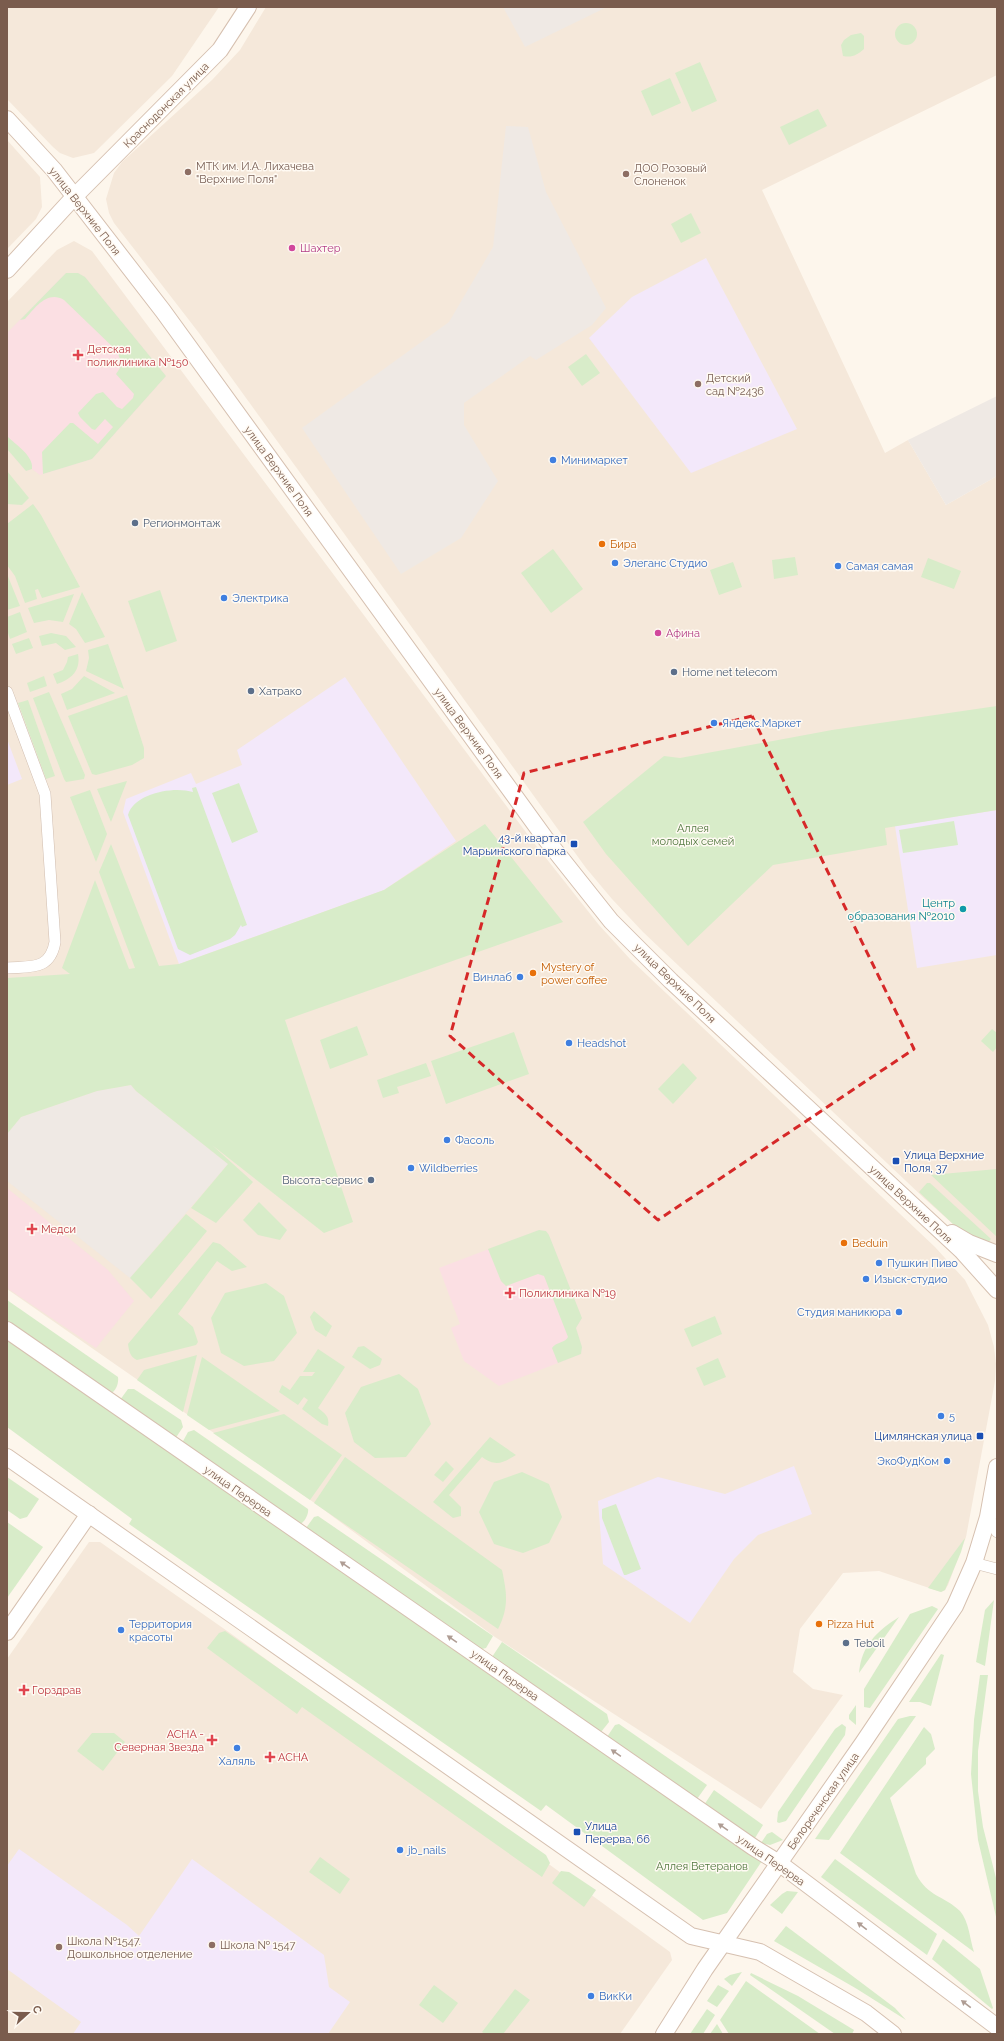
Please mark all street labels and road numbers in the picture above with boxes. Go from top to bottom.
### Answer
street label: Краснодонская улица [121,60,212,151]
street label: улица Верхние Поля [46,165,123,258]
street label: улица Верхние Поля [241,424,316,519]
street label: улица Верхние Поля [431,686,506,781]
street label: улица Верхние Поля [631,941,718,1026]
street label: улица Верхние Поля [867,1163,955,1246]
street label: улица Перерва [201,1463,274,1520]
street label: улица Перерва [468,1647,541,1704]
street label: Белореченская улица [785,1750,862,1852]
street label: улица Перерва [734,1832,807,1889]

